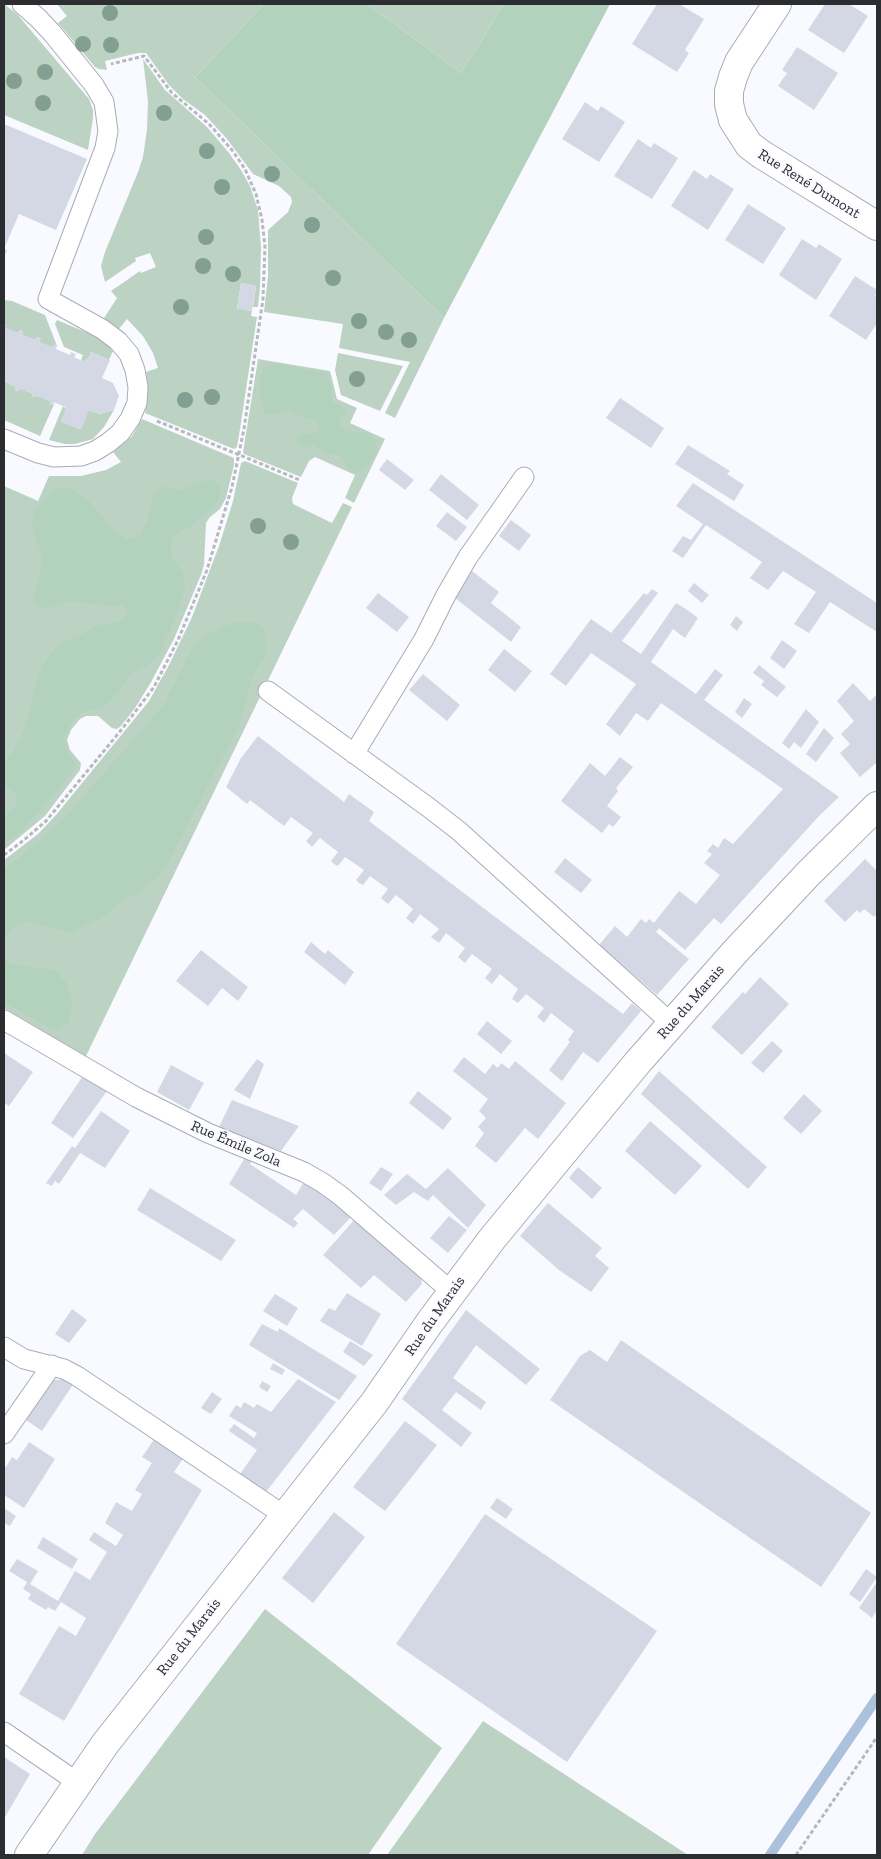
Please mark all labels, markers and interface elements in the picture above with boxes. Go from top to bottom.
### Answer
street label: Rue René Dumont [755,145,863,223]
street label: Rue du Marais [654,961,728,1043]
street label: Rue Émile Zola [188,1117,284,1171]
street label: Rue du Marais [401,1273,469,1359]
street label: Rue du Marais [153,1595,225,1679]

